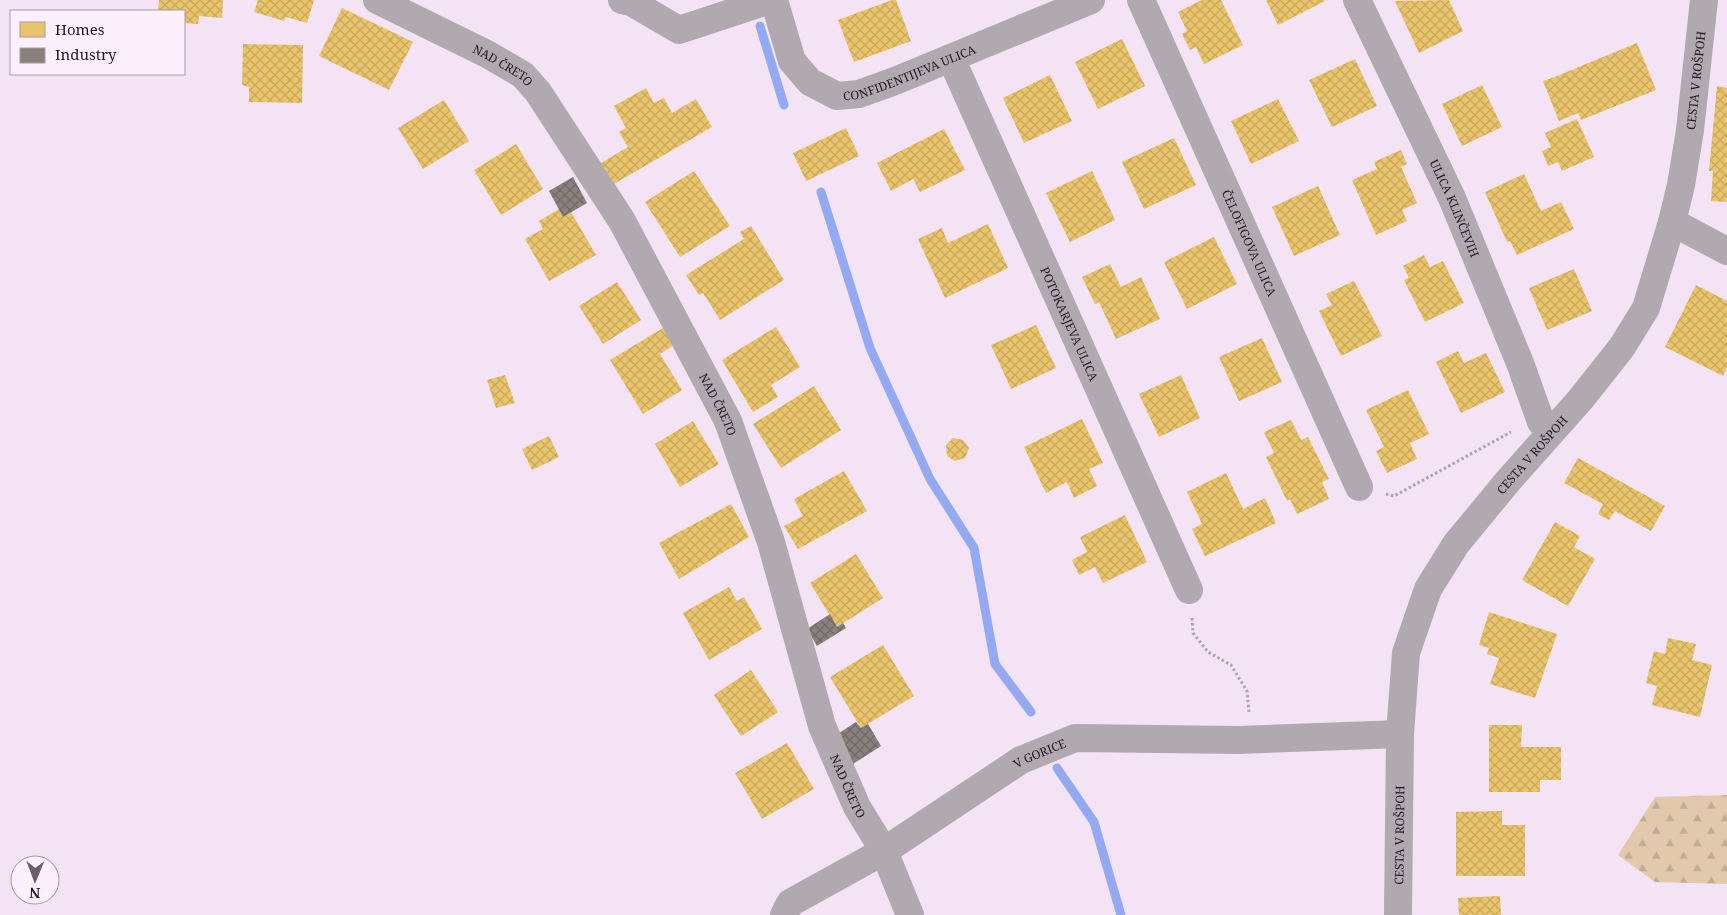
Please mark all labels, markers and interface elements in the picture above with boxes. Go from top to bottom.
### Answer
legend [10,10,185,75]
text: Homes [55,19,105,39]
street label: CESTA V ROŠPOH [1682,30,1709,131]
street label: NAD ČRETO [470,40,537,90]
street label: CONFIDENTIJEVA ULICA [842,40,979,104]
text: Industry [55,44,117,64]
street label: ULICA KLINČEVIH [1426,156,1484,260]
street label: ČELOFIGOVA ULICA [1218,187,1281,299]
street label: POTOKARJEVA ULICA [1037,264,1103,384]
street label: NAD ČRETO [696,370,741,438]
street label: CESTA V ROŠPOH [1492,411,1571,497]
street label: V GORICE [1009,734,1068,772]
street label: NAD ČRETO [827,751,870,821]
street label: CESTA V ROŠPOH [1390,785,1408,885]
north arrow [10,855,60,905]
text: N [29,884,40,903]

